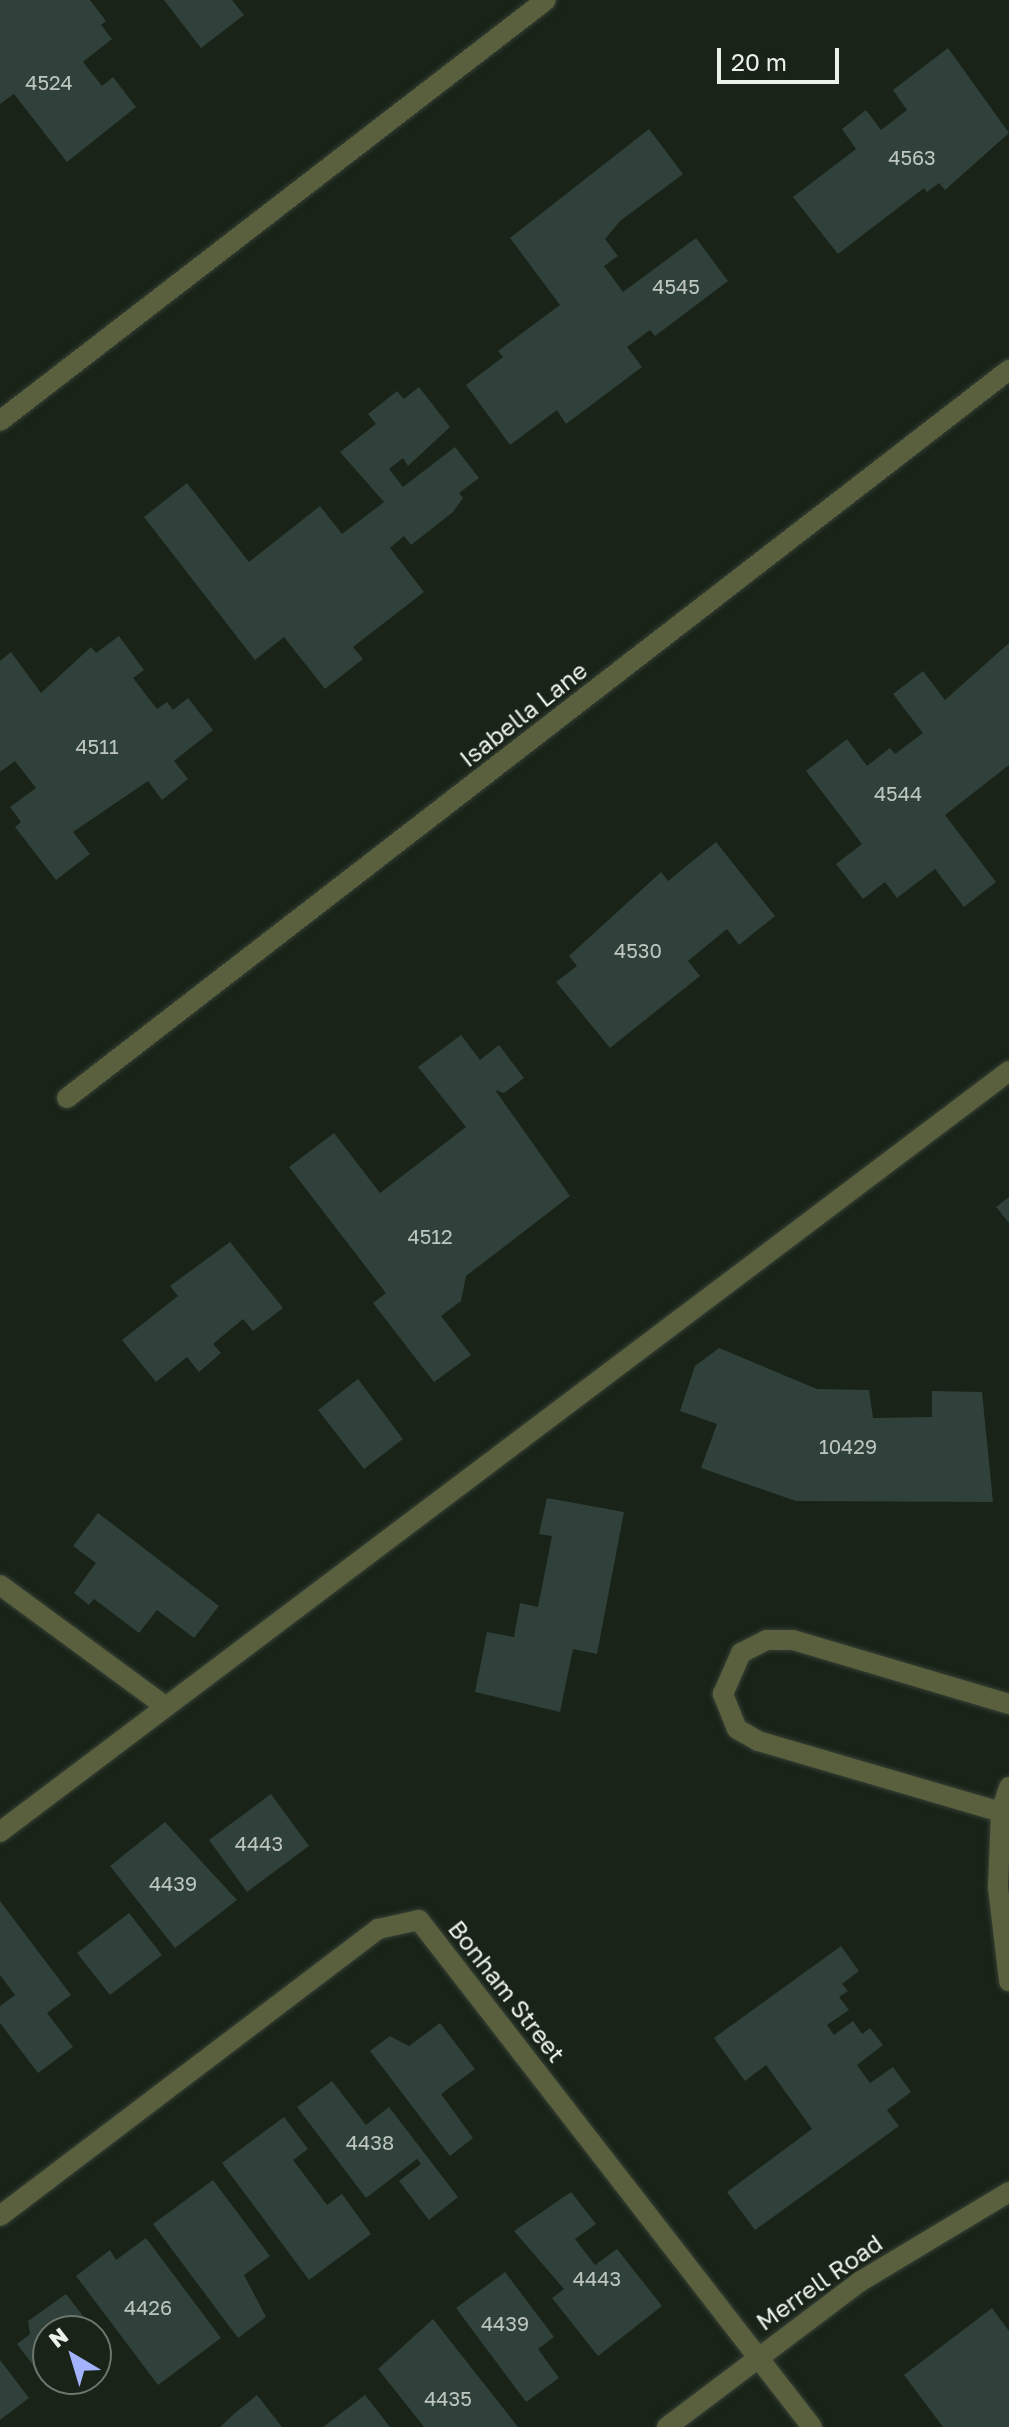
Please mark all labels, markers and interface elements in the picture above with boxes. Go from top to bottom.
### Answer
scale bar [721,32,843,82]
text: 20 m [731,47,787,76]
house number: 4524 [25,70,73,94]
house number: 4563 [888,145,936,169]
house number: 4545 [652,274,700,298]
street label: Isabella Lane [454,655,592,773]
house number: 4511 [75,734,119,758]
house number: 4544 [874,781,922,805]
house number: 4530 [614,938,662,962]
house number: 4512 [407,1224,453,1248]
house number: 10429 [819,1434,877,1458]
house number: 4443 [235,1831,283,1855]
house number: 4439 [149,1871,197,1895]
street label: Bonham Street [443,1914,571,2068]
house number: 4438 [346,2130,394,2154]
street label: Merrell Road [750,2228,888,2336]
house number: 4443 [573,2266,621,2290]
house number: 4426 [124,2295,172,2319]
house number: 4439 [481,2311,529,2335]
north arrow [32,2315,112,2395]
text: N [43,2321,73,2353]
house number: 4435 [424,2386,472,2410]

